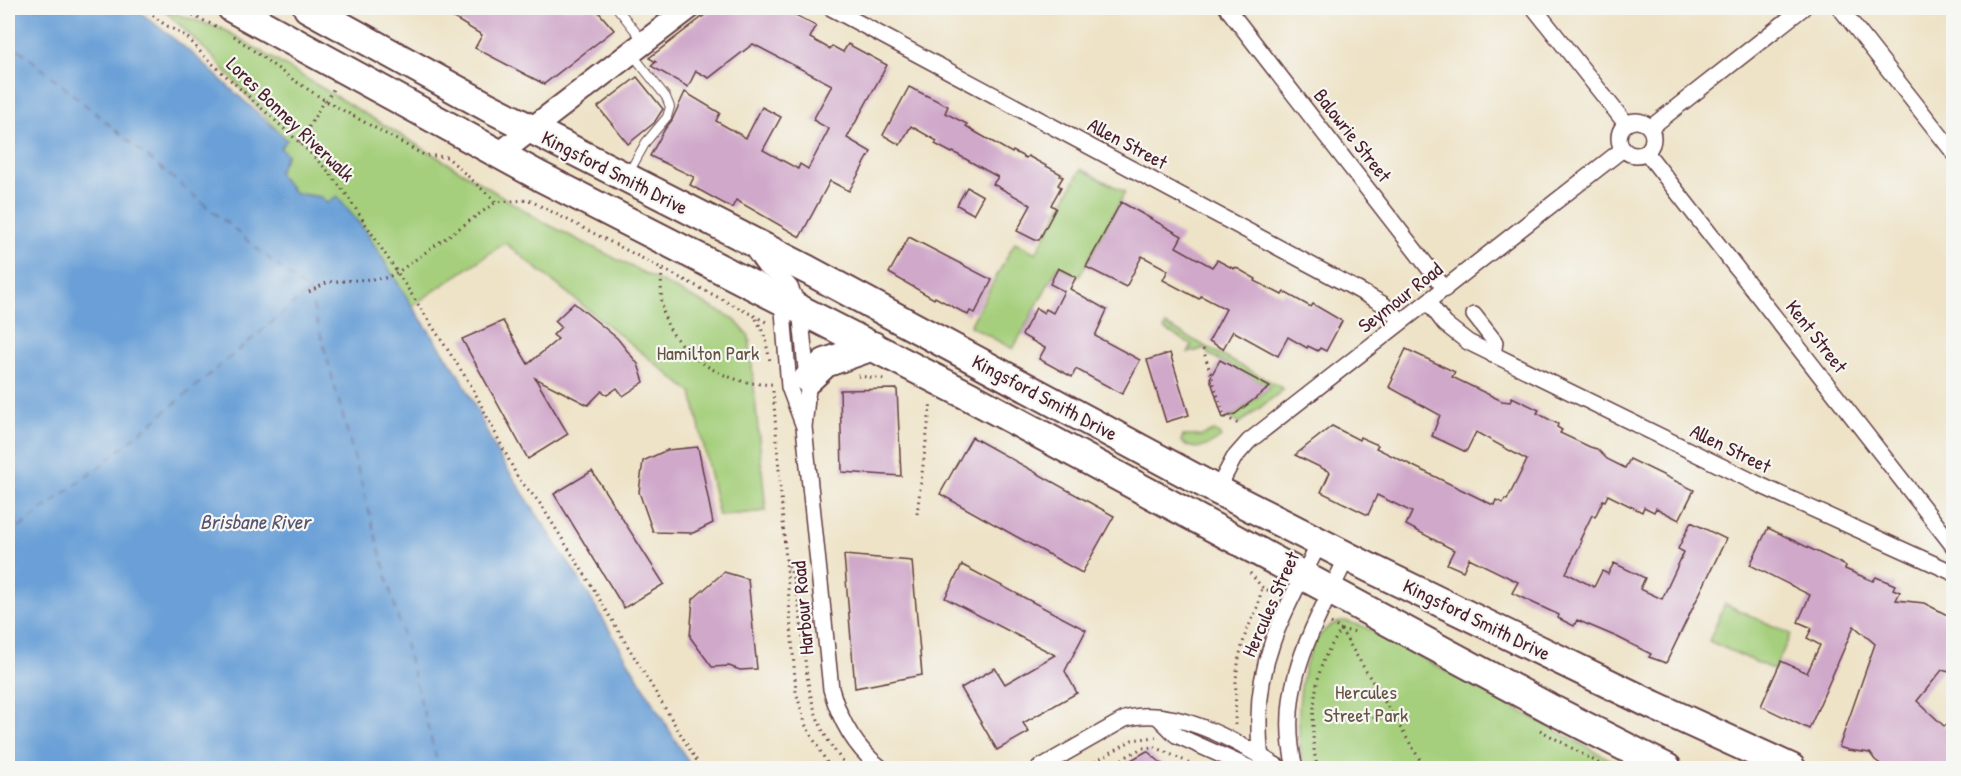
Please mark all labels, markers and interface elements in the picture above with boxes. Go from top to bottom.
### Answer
street label: Lores Bonney Riverwalk [221,51,361,187]
street label: Balowrie Street [1308,83,1399,188]
street label: Allen Street [1083,111,1174,176]
street label: Kingsford Smith Drive [537,123,693,221]
street label: Seymour Road [1352,255,1448,339]
street label: Kent Street [1780,294,1855,379]
park label: Hamilton Park [657,339,759,366]
street label: Kingsford Smith Drive [968,347,1122,447]
street label: Allen Street [1686,417,1777,480]
water label: Brisbane River [200,507,313,536]
street label: Hercules Street [1235,546,1306,661]
street label: Harbour Road [784,560,820,656]
street label: Kingsford Smith Drive [1399,572,1555,666]
park label: Hercules Street Park [1324,678,1408,728]

